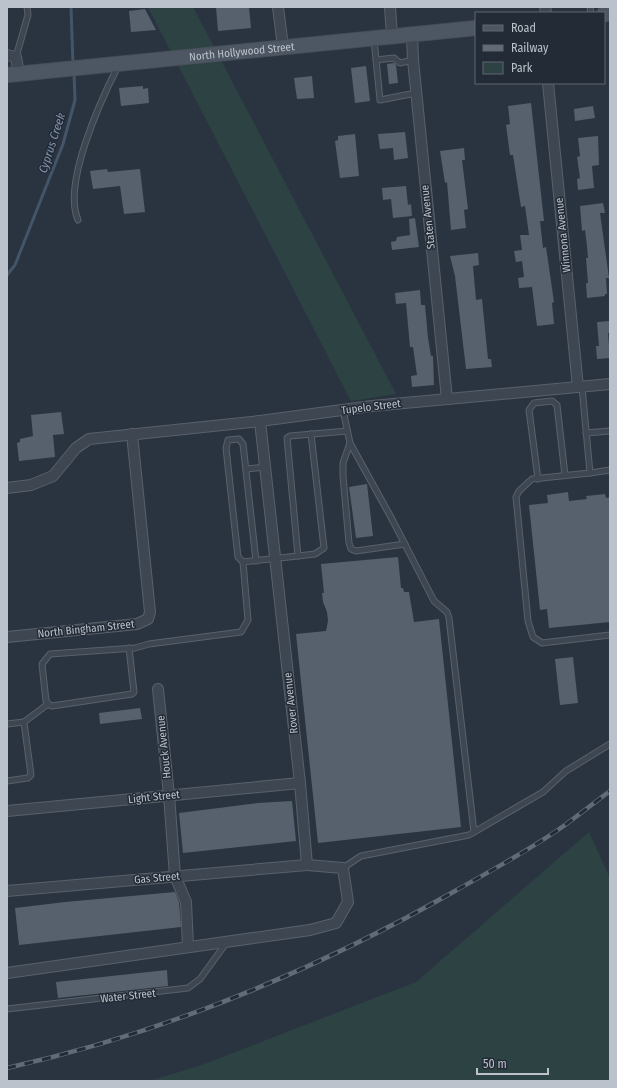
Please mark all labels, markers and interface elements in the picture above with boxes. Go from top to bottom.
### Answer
legend [475,12,605,84]
text: Road [511,21,536,35]
street label: North Hollywood Street [189,40,296,63]
text: Railway [511,41,549,55]
text: Park [511,61,533,75]
water label: Cyprus Creek [36,111,68,175]
street label: Staten Avenue [418,184,438,250]
street label: Winnona Avenue [553,197,573,273]
street label: Tupelo Street [340,397,402,417]
street label: North Bingham Street [37,617,135,641]
street label: Rover Avenue [281,672,301,734]
street label: Houck Avenue [154,715,174,779]
street label: Light Street [128,788,181,806]
street label: Gas Street [134,869,181,886]
street label: Water Street [100,987,157,1005]
scale bar [477,1050,548,1076]
text: 50 m [483,1057,507,1071]

